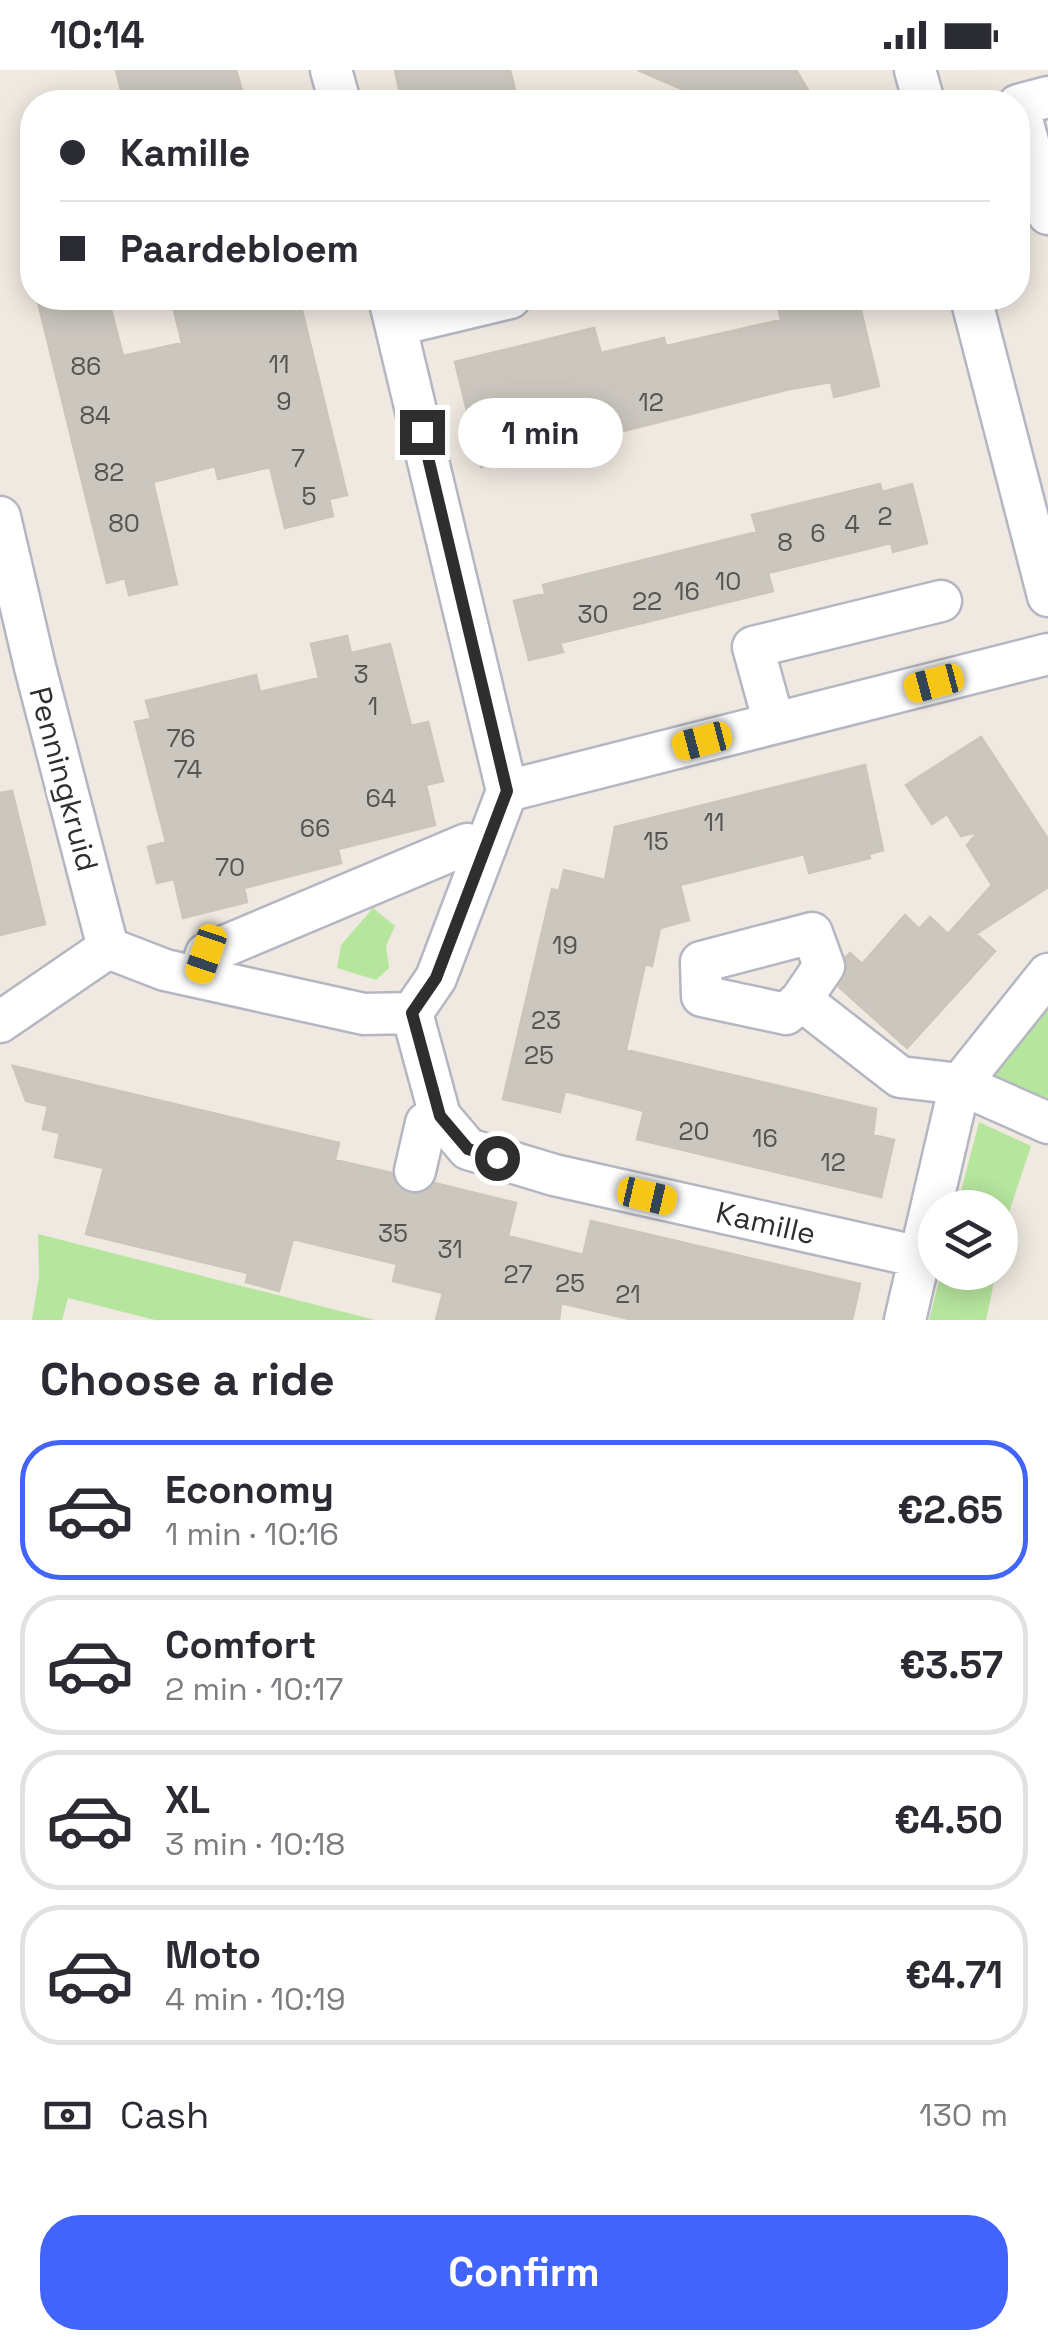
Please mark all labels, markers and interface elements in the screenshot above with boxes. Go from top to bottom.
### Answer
text: 10:14 [50,11,144,59]
text: Kamille [120,129,250,177]
text: Paardebloem [120,225,359,273]
house number: 11 [269,348,289,380]
house number: 86 [71,350,101,382]
house number: 9 [276,385,292,417]
house number: 12 [638,386,664,418]
callout: 1 min [457,397,622,467]
house number: 84 [79,399,111,431]
route end [400,410,445,455]
text: 1 min [501,413,580,453]
house number: 7 [291,442,305,474]
house number: 82 [94,456,124,488]
house number: 5 [302,480,316,512]
house number: 2 [877,500,893,532]
house number: 80 [108,507,140,539]
house number: 4 [844,508,860,540]
house number: 6 [810,517,826,549]
house number: 8 [777,526,793,558]
house number: 10 [715,565,741,597]
house number: 16 [674,575,700,607]
house number: 22 [632,585,662,617]
house number: 30 [577,598,609,630]
house number: 3 [353,658,369,690]
car [901,661,967,705]
street label: Penningkruid [21,682,107,876]
house number: 1 [368,690,378,722]
car [669,719,735,763]
house number: 76 [166,722,196,754]
house number: 74 [174,753,202,785]
house number: 64 [366,782,396,814]
house number: 11 [704,806,724,838]
house number: 66 [300,812,330,844]
house number: 15 [643,825,669,857]
house number: 70 [215,851,245,883]
car [182,921,230,987]
house number: 19 [552,929,578,961]
house number: 23 [531,1004,561,1036]
house number: 25 [524,1039,554,1071]
house number: 20 [678,1115,710,1147]
house number: 16 [752,1122,778,1154]
route start [475,1136,520,1181]
house number: 12 [820,1146,846,1178]
car [614,1175,680,1217]
map controls [918,1190,1018,1290]
button: layers [918,1190,1018,1290]
street label: Kamille [712,1193,820,1253]
house number: 35 [378,1217,408,1249]
house number: 31 [437,1233,463,1265]
house number: 27 [504,1258,532,1290]
house number: 25 [555,1267,585,1299]
house number: 21 [615,1278,641,1310]
text: Choose a ride [40,1351,335,1408]
icon: car [45,1465,135,1555]
text: Economy [165,1466,334,1514]
text: €2.65 [897,1486,1003,1534]
text: 1 min · 10:16 [165,1514,339,1554]
icon: car [45,1620,135,1710]
text: Comfort [165,1621,316,1669]
text: €3.57 [899,1641,1003,1689]
text: 2 min · 10:17 [165,1669,343,1709]
icon: car [45,1775,135,1865]
text: XL [165,1776,210,1824]
text: €4.50 [894,1796,1003,1844]
text: 3 min · 10:18 [165,1824,345,1864]
icon: car [45,1930,135,2020]
text: Moto [165,1931,261,1979]
text: €4.71 [905,1951,1003,1999]
text: 4 min · 10:19 [165,1979,346,2019]
icon: cash [40,2088,95,2143]
text: Cash [120,2091,209,2139]
text: 130 m [919,2095,1008,2135]
button: Confirm [40,2215,1008,2330]

